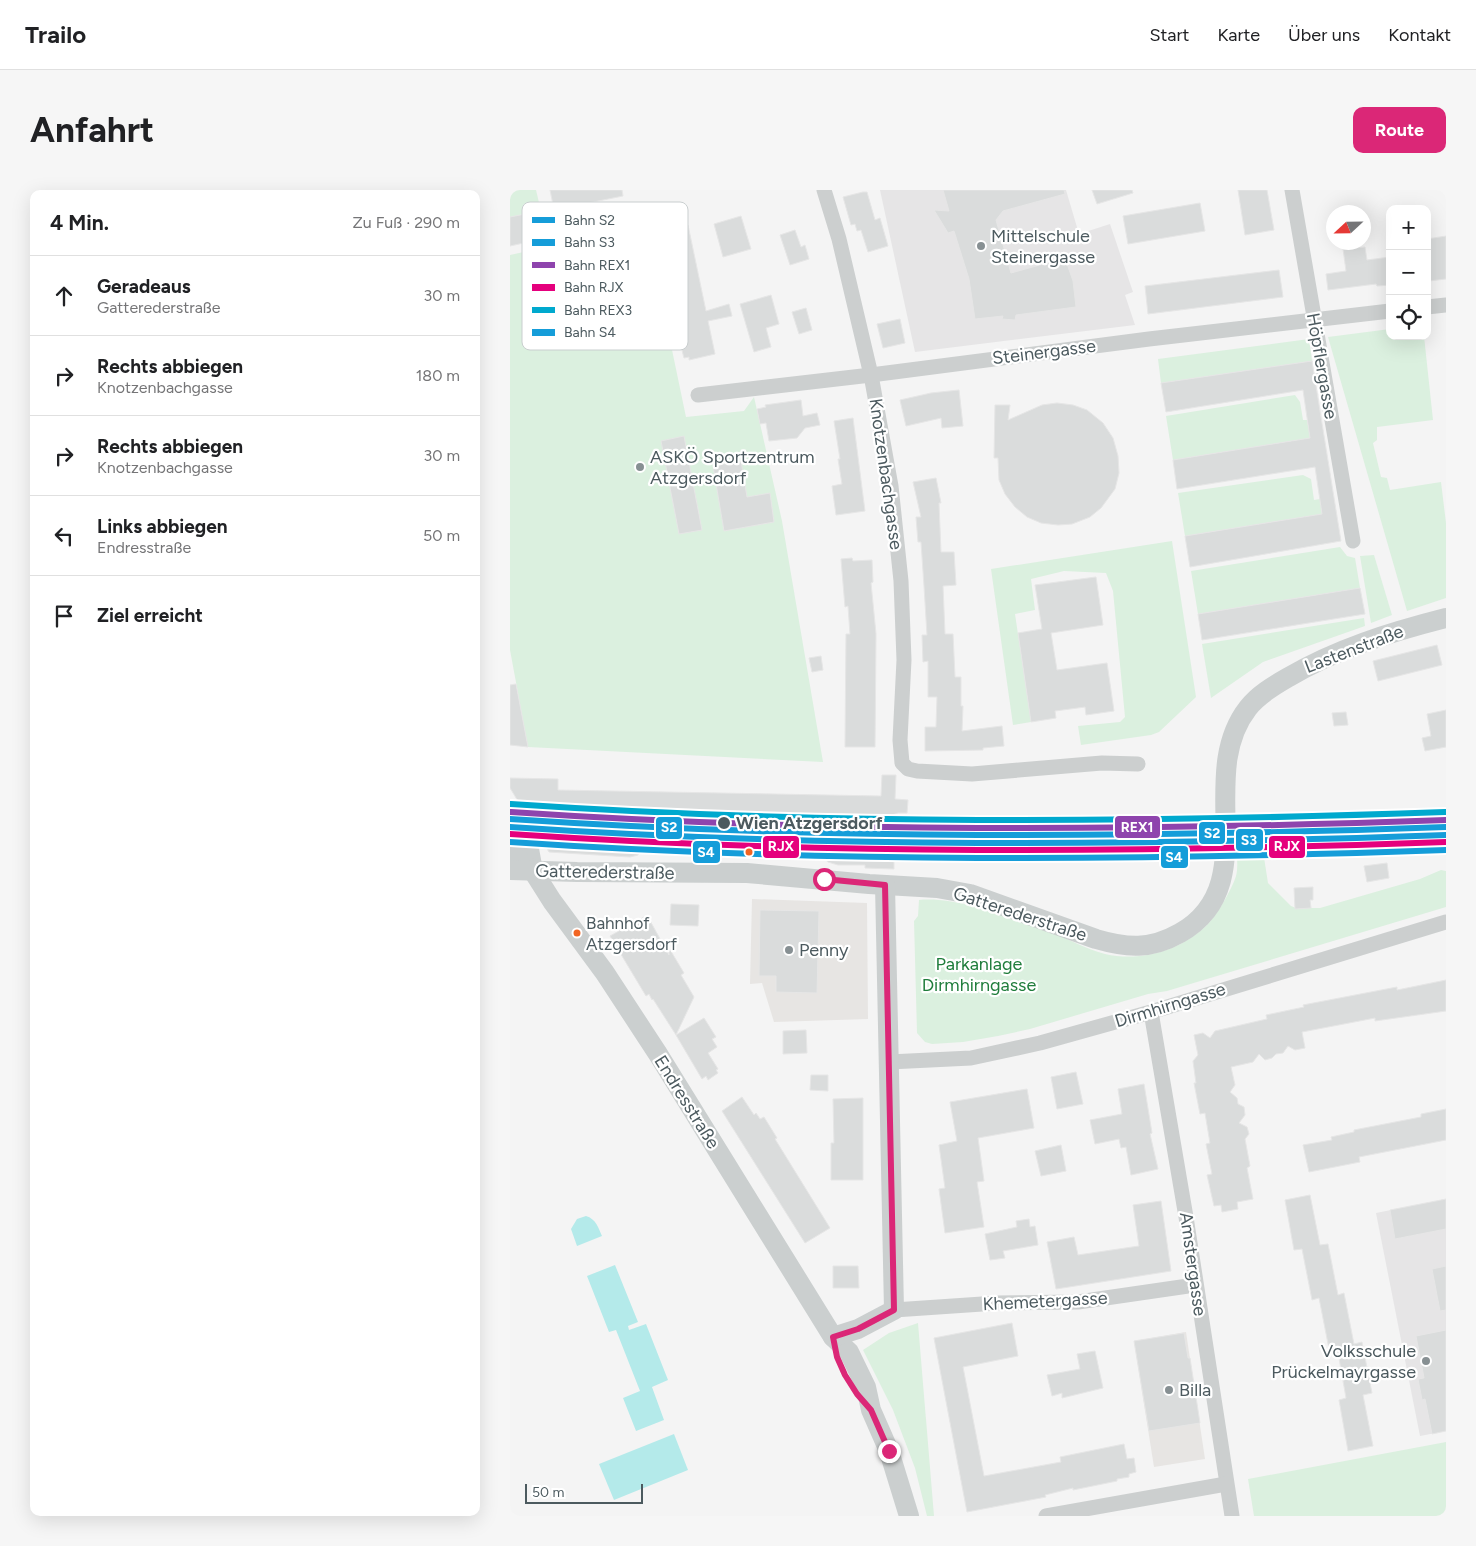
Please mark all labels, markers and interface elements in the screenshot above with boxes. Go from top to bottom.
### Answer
text: Trailo [25,20,86,49]
text: Start [1150,24,1189,46]
text: Karte [1217,24,1260,46]
text: Über uns [1288,24,1360,46]
text: Kontakt [1388,24,1451,46]
button: Route [1353,107,1446,153]
text: Anfahrt [30,109,154,151]
legend [522,202,688,350]
north arrow [1326,205,1371,250]
map controls [1386,205,1431,340]
button: + [1386,205,1431,250]
text: 4 Min. [50,210,109,235]
text: Bahn S2 [564,212,615,229]
text: Zu Fuß · 290 m [353,213,460,232]
place label: Mittelschule Steinergasse [991,225,1095,268]
text: Bahn S3 [564,234,615,251]
marker: Mittelschule Steinergasse [975,240,987,252]
button: − [1386,250,1431,295]
text: Bahn REX1 [564,257,630,274]
text: Geradeaus [97,275,191,298]
text: Bahn RJX [564,279,624,296]
icon: ahead [50,282,78,310]
text: 30 m [423,286,460,305]
button: locate [1386,295,1431,340]
text: Gatterederstraße [97,298,221,317]
text: Bahn REX3 [564,302,632,319]
street label: Höpflergasse [1302,311,1342,421]
text: Bahn S4 [564,324,616,341]
street label: Steinergasse [991,335,1097,369]
text: Rechts abbiegen [97,355,243,378]
icon: right [50,362,78,390]
text: 180 m [416,366,460,385]
text: Knotzenbachgasse [97,378,233,397]
street label: Knotzenbachgasse [864,397,908,551]
text: Rechts abbiegen [97,435,243,458]
icon: right [50,442,78,470]
text: 30 m [423,446,460,465]
place label: ASKÖ Sportzentrum Atzgersdorf [650,446,815,489]
text: Knotzenbachgasse [97,458,233,477]
marker: ASKÖ Sportzentrum Atzgersdorf [634,461,646,473]
text: Links abbiegen [97,515,228,538]
icon: left [50,522,78,550]
text: 50 m [423,526,460,545]
text: Endresstraße [97,538,191,557]
icon: arrive [50,602,78,630]
text: Ziel erreicht [97,604,203,627]
street label: Lastenstraße [1302,620,1407,678]
place label: Wien Atzgersdorf [736,812,884,834]
marker: Wien Atzgersdorf [716,815,732,831]
line badge: REX1 [1114,815,1161,839]
line badge: S2 [655,816,683,840]
text: S2 [661,819,677,836]
text: REX1 [1121,819,1153,836]
line badge: S2 [1198,821,1226,845]
text: S2 [1204,825,1220,842]
line badge: S3 [1235,828,1264,852]
text: S3 [1241,832,1257,849]
line badge: RJX [762,835,800,859]
line badge: RJX [1268,835,1306,859]
text: RJX [768,838,795,855]
text: RJX [1274,838,1301,855]
line badge: S4 [692,840,721,864]
text: S4 [697,844,715,861]
line badge: S4 [1160,845,1189,869]
unlabelled marker [744,847,754,857]
text: S4 [1165,849,1183,866]
street label: Gatterederstraße [535,860,675,884]
route start [813,868,836,891]
street label: Gatterederstraße [950,882,1090,946]
place label: Bahnhof Atzgersdorf [586,913,678,954]
marker: Bahnhof Atzgersdorf [572,928,582,938]
place label: Penny [799,939,849,961]
marker: Penny [783,944,795,956]
park label: Parkanlage Dirmhirngasse [922,953,1036,996]
street label: Dirmhirngasse [1112,978,1228,1032]
street label: Endresstraße [650,1051,724,1153]
street label: Amstergasse [1175,1211,1211,1318]
street label: Khemetergasse [982,1287,1108,1315]
place label: Volksschule Prückelmayrgasse [1271,1340,1416,1383]
marker: Volksschule Prückelmayrgasse [1420,1355,1432,1367]
place label: Billa [1179,1379,1211,1401]
marker: Billa [1163,1384,1175,1396]
route end [878,1440,901,1463]
scale bar [525,1481,642,1504]
text: 50 m [532,1484,564,1501]

